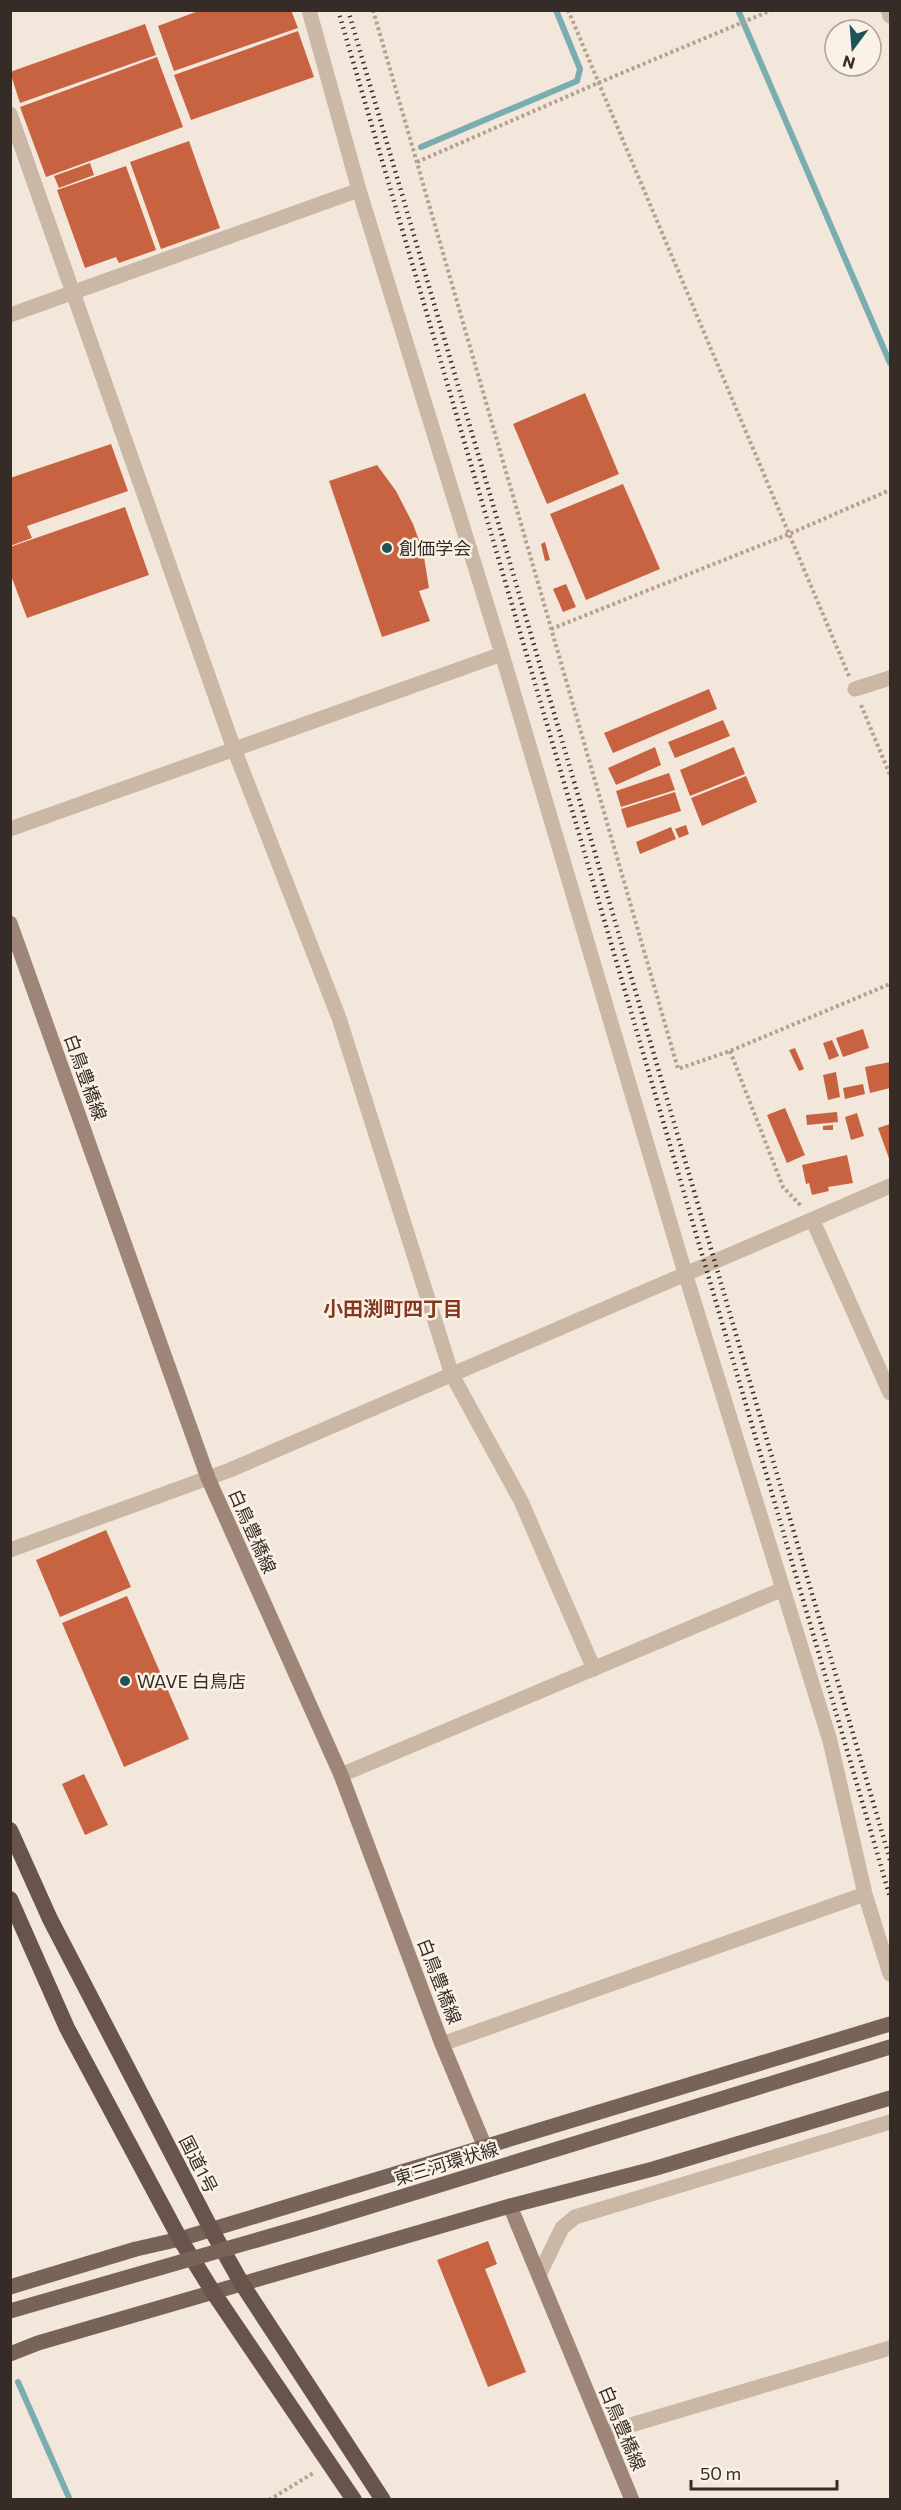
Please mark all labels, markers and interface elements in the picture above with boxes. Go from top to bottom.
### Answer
north arrow [823,18,883,78]
text: N [840,52,857,74]
place label: 創価学会 [399,537,471,559]
marker: 創価学会 [380,541,394,555]
street label: 白鳥豊橋線 [60,1031,112,1123]
district label: 小田渕町四丁目 [323,1296,463,1320]
street label: 白鳥豊橋線 [225,1485,281,1577]
place label: WAVE 白鳥店 [137,1670,246,1692]
marker: WAVE 白鳥店 [118,1674,132,1688]
street label: 白鳥豊橋線 [414,1935,466,2027]
street label: 国道1号 [175,2132,223,2196]
street label: 東三河環状線 [391,2137,501,2189]
street label: 白鳥豊橋線 [595,2382,651,2474]
scale bar [691,2453,836,2491]
text: 50 m [700,2462,741,2484]

